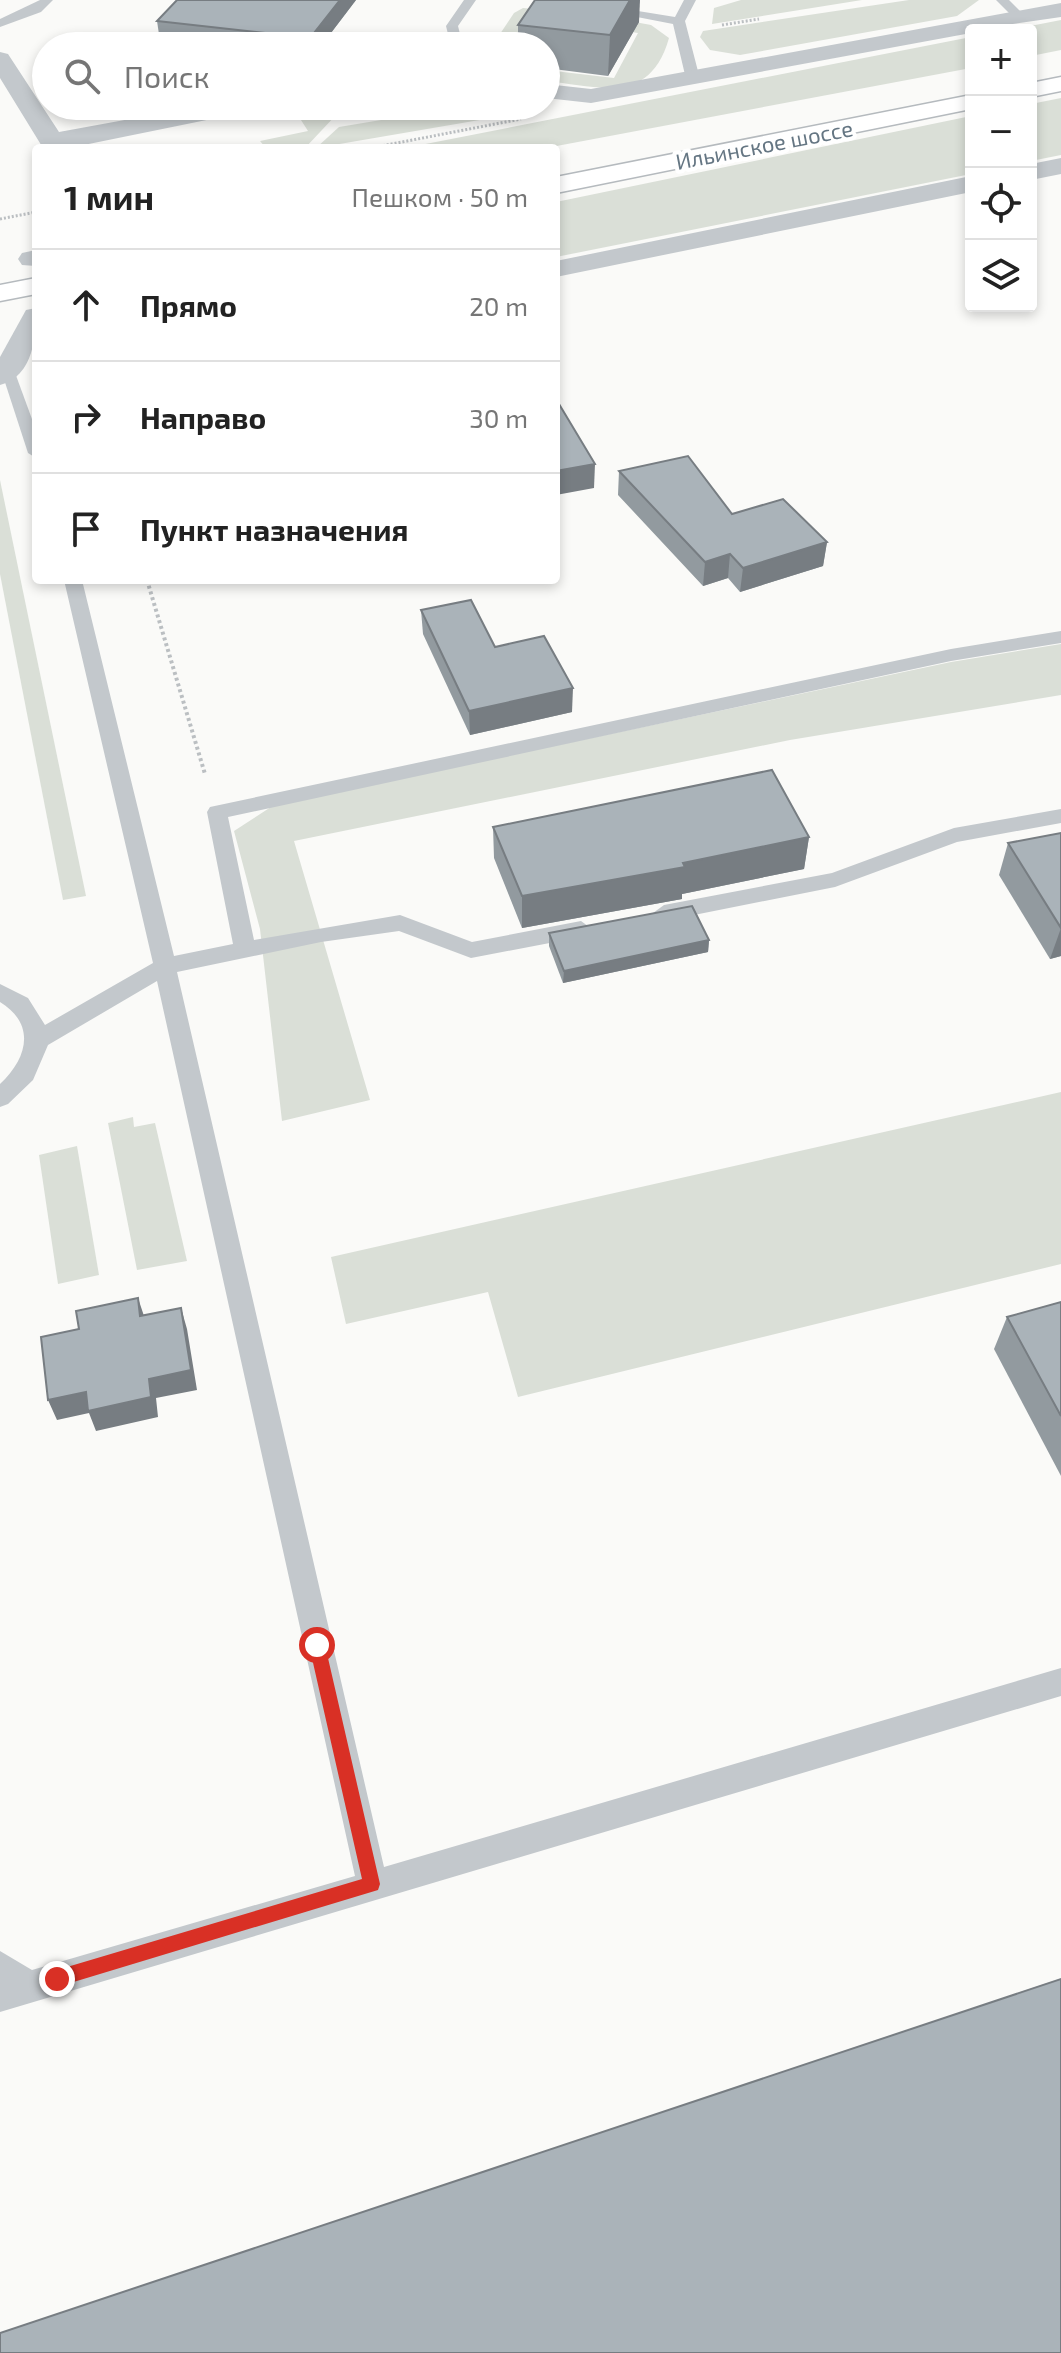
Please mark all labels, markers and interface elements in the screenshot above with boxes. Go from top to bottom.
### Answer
map controls [965,24,1037,312]
button: + [965,24,1037,96]
search box [32,32,560,120]
icon: search [60,54,104,98]
text: Поиск [124,58,210,94]
button: − [965,96,1037,168]
street label: Ильинское шоссе [673,114,855,174]
button: locate [965,168,1037,240]
text: 1 мин [64,176,154,217]
text: Пешком · 50 m [352,181,528,212]
button: layers [965,240,1037,312]
icon: ahead [64,283,108,327]
text: Прямо [140,287,237,323]
text: 20 m [469,290,528,321]
icon: right [64,395,108,439]
text: Направо [140,399,266,435]
text: 30 m [469,402,528,433]
icon: arrive [64,507,108,551]
text: Пункт назначения [140,511,408,547]
route start [299,1627,335,1663]
route end [39,1961,75,1997]

